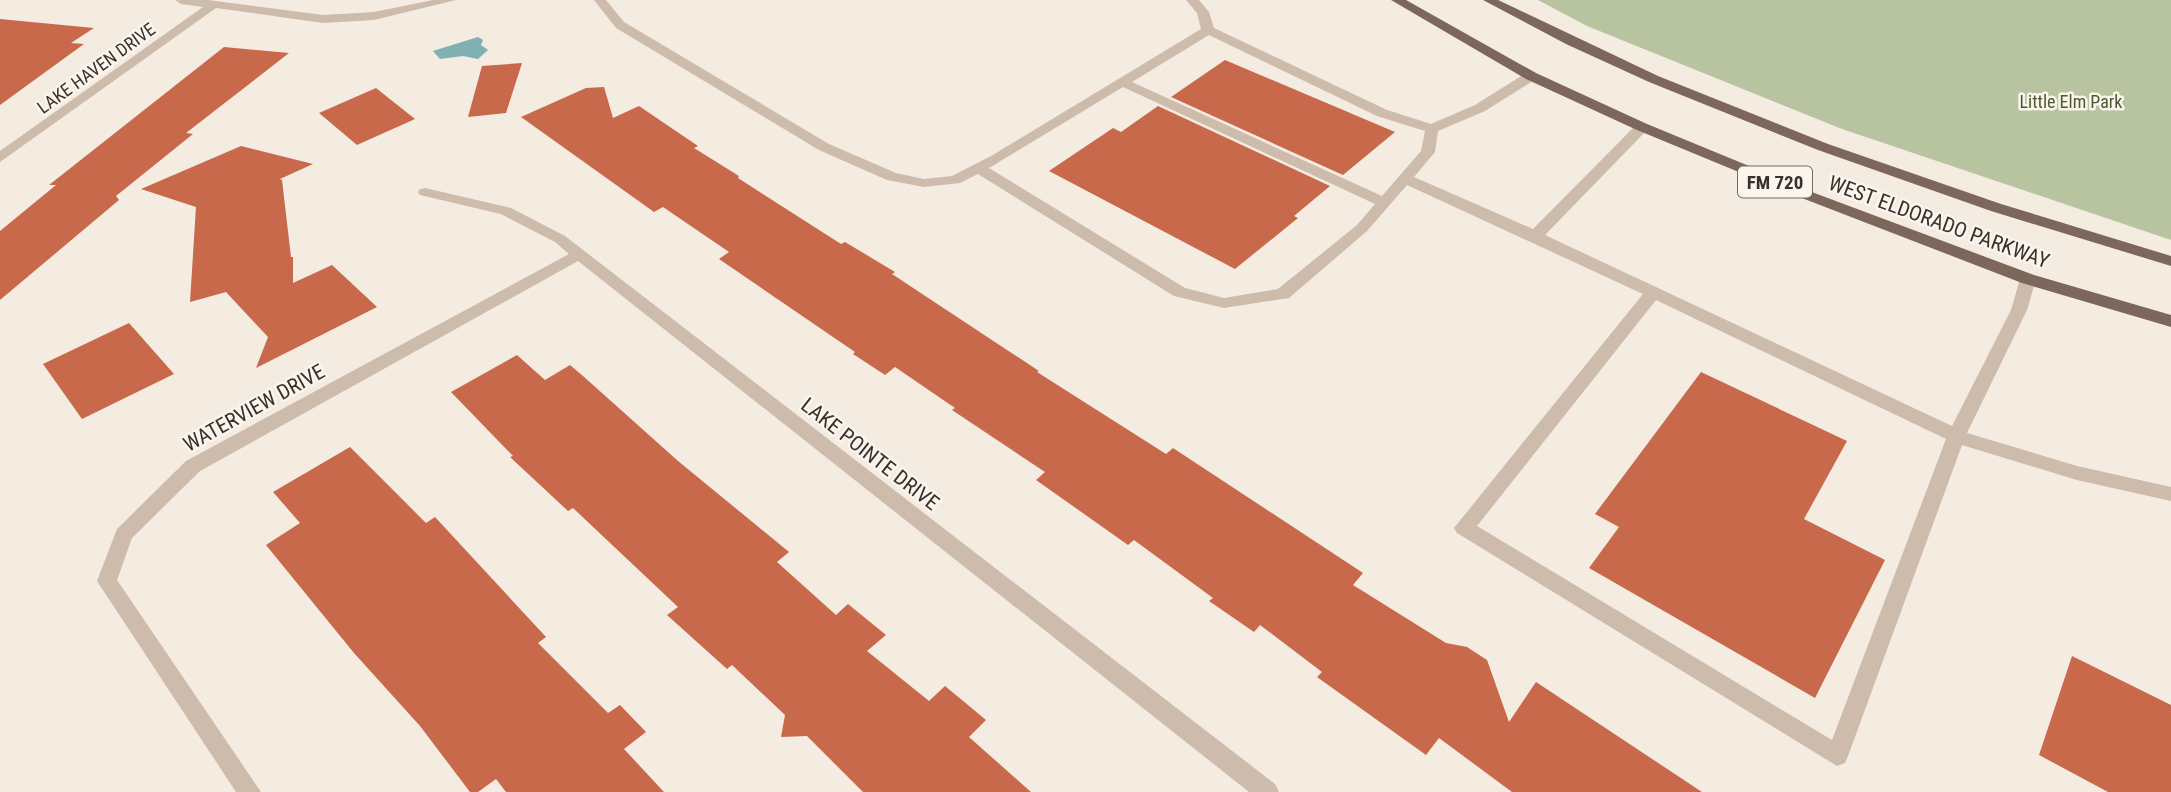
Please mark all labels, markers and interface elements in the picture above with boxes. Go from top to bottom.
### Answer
street label: LAKE HAVEN DRIVE [33,18,159,118]
park label: Little Elm Park [2020,91,2122,112]
road number: FM 720 [1738,166,1812,198]
street label: WEST ELDORADO PARKWAY [1825,171,2053,273]
street label: WATERVIEW DRIVE [179,359,329,457]
street label: LAKE POINTE DRIVE [796,393,944,515]

